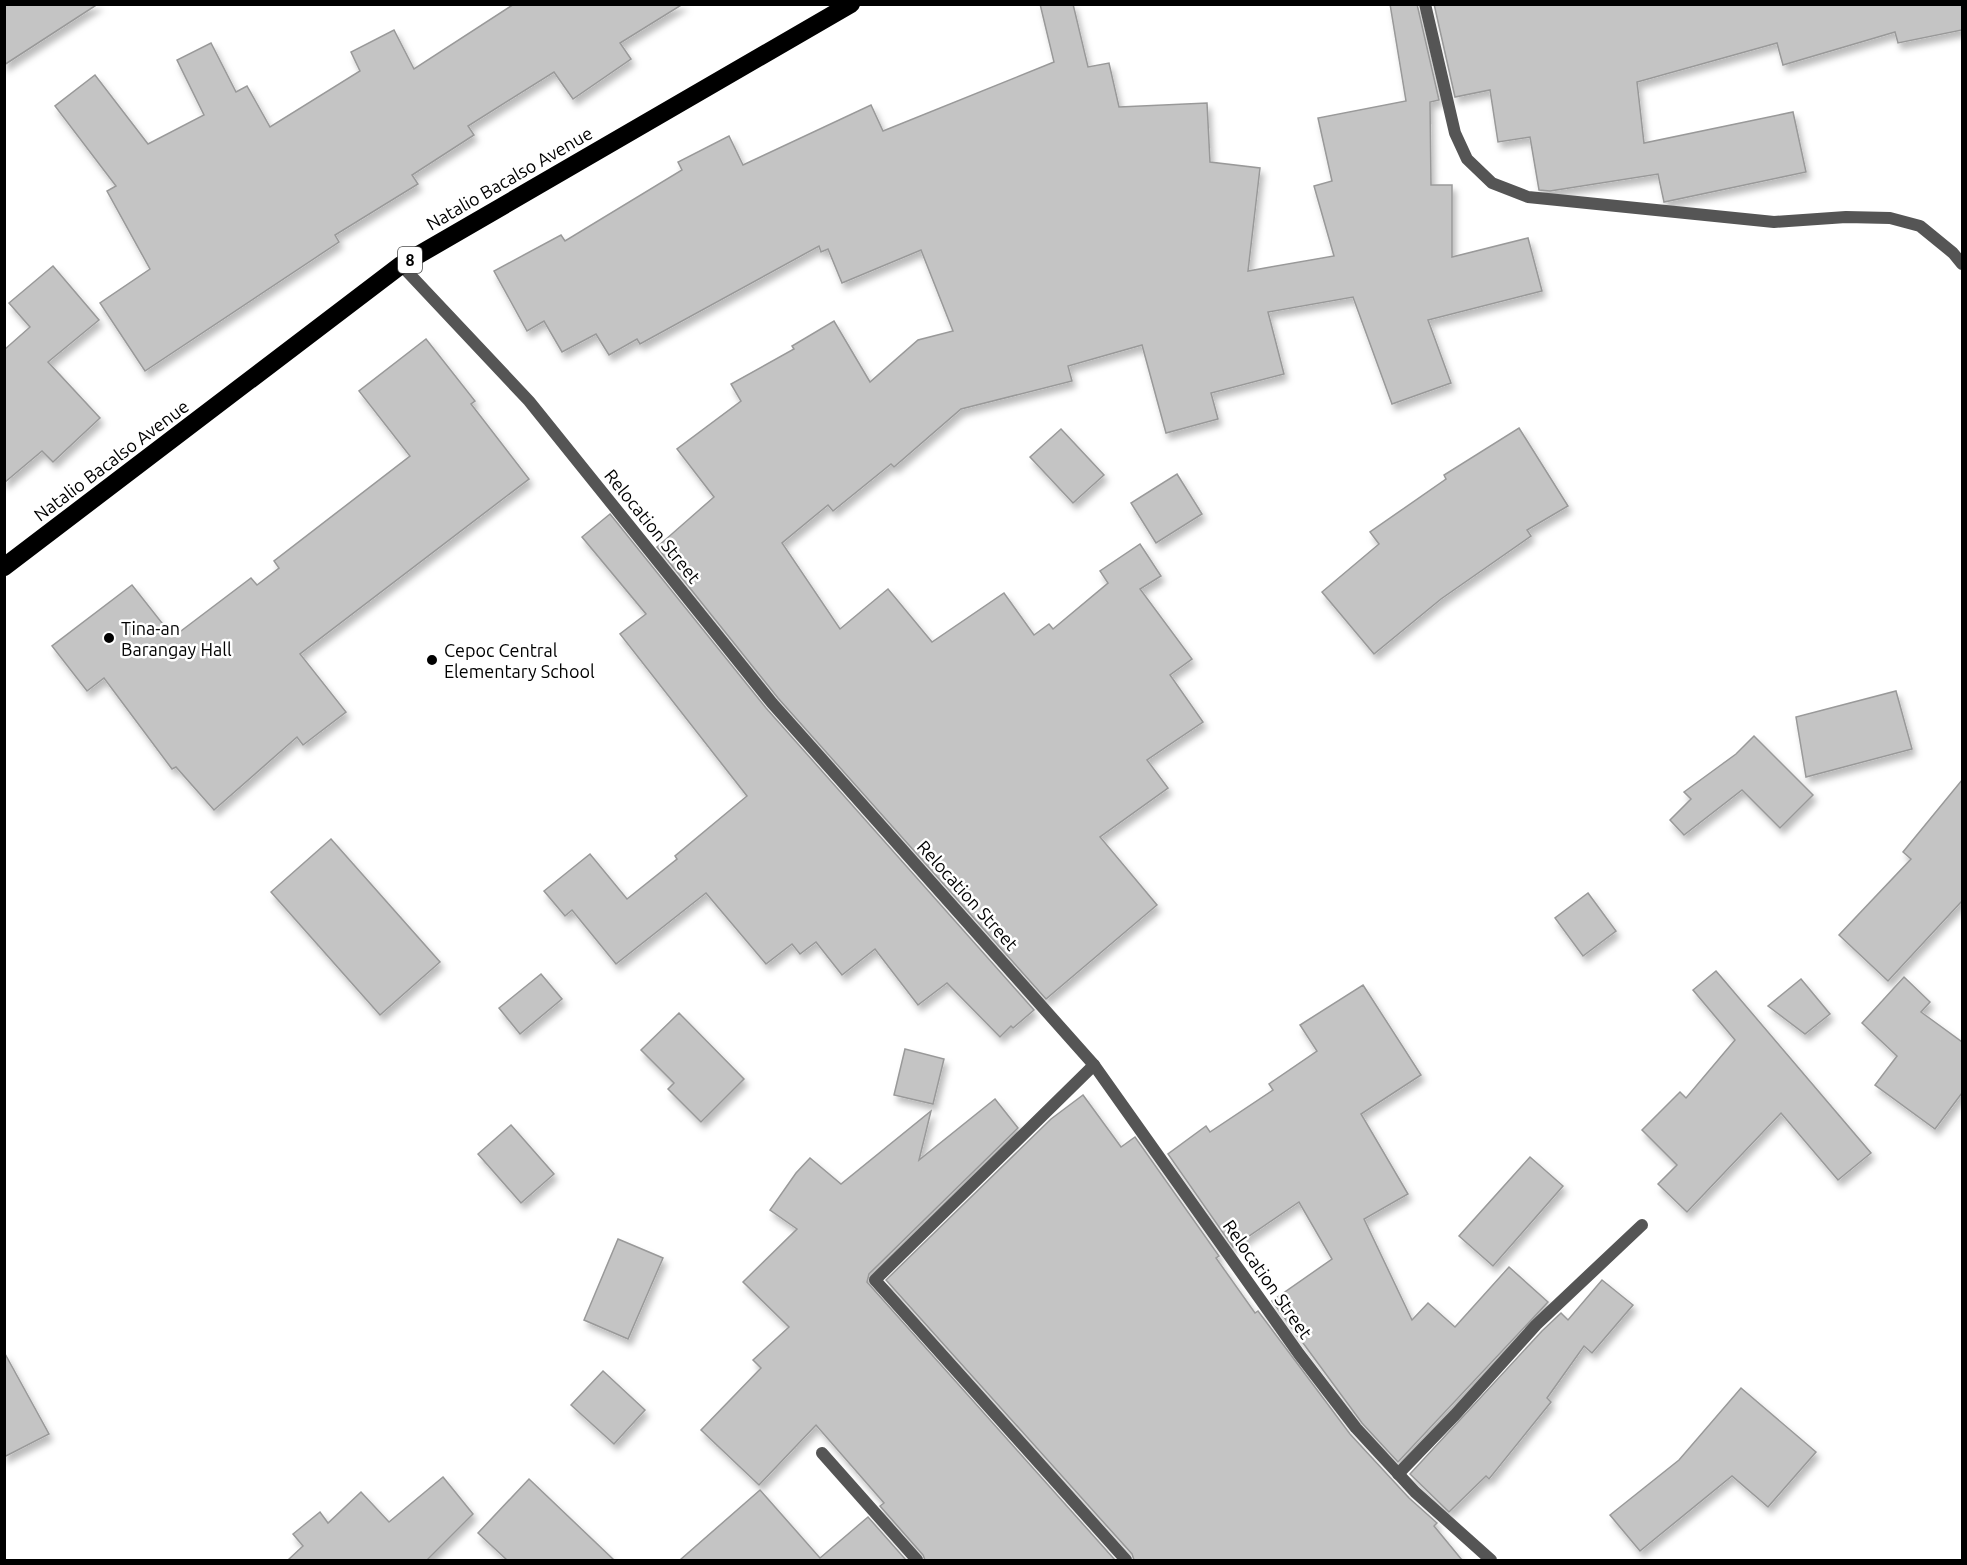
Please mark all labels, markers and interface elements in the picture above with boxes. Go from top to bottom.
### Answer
street label: Natalio Bacalso Avenue [422,122,596,234]
road number: 8 [398,247,422,273]
street label: Natalio Bacalso Avenue [30,395,192,525]
street label: Relocation Street [601,465,705,587]
place label: Tina-an Barangay Hall [121,618,232,659]
marker: Tina-an Barangay Hall [102,631,116,645]
place label: Cepoc Central Elementary School [444,640,595,681]
marker: Cepoc Central Elementary School [425,653,439,667]
street label: Relocation Street [914,836,1022,954]
street label: Relocation Street [1219,1216,1317,1342]

